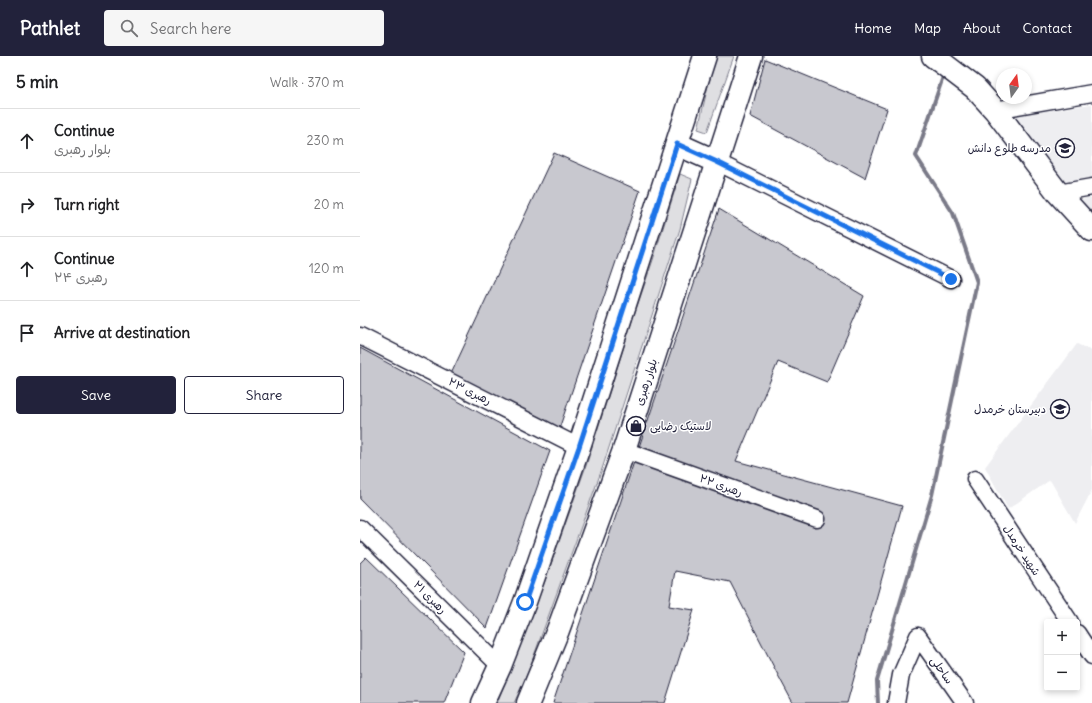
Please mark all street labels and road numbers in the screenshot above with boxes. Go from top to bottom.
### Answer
street label: بلوار رهبری [632,357,661,407]
street label: رهبری ۲۳ [446,374,494,409]
street label: رهبری ۲۲ [697,471,744,500]
street label: شهید خرمدل [1000,522,1044,578]
street label: رهبری ۲۱ [410,578,449,617]
street label: ساحلی [927,654,956,687]

